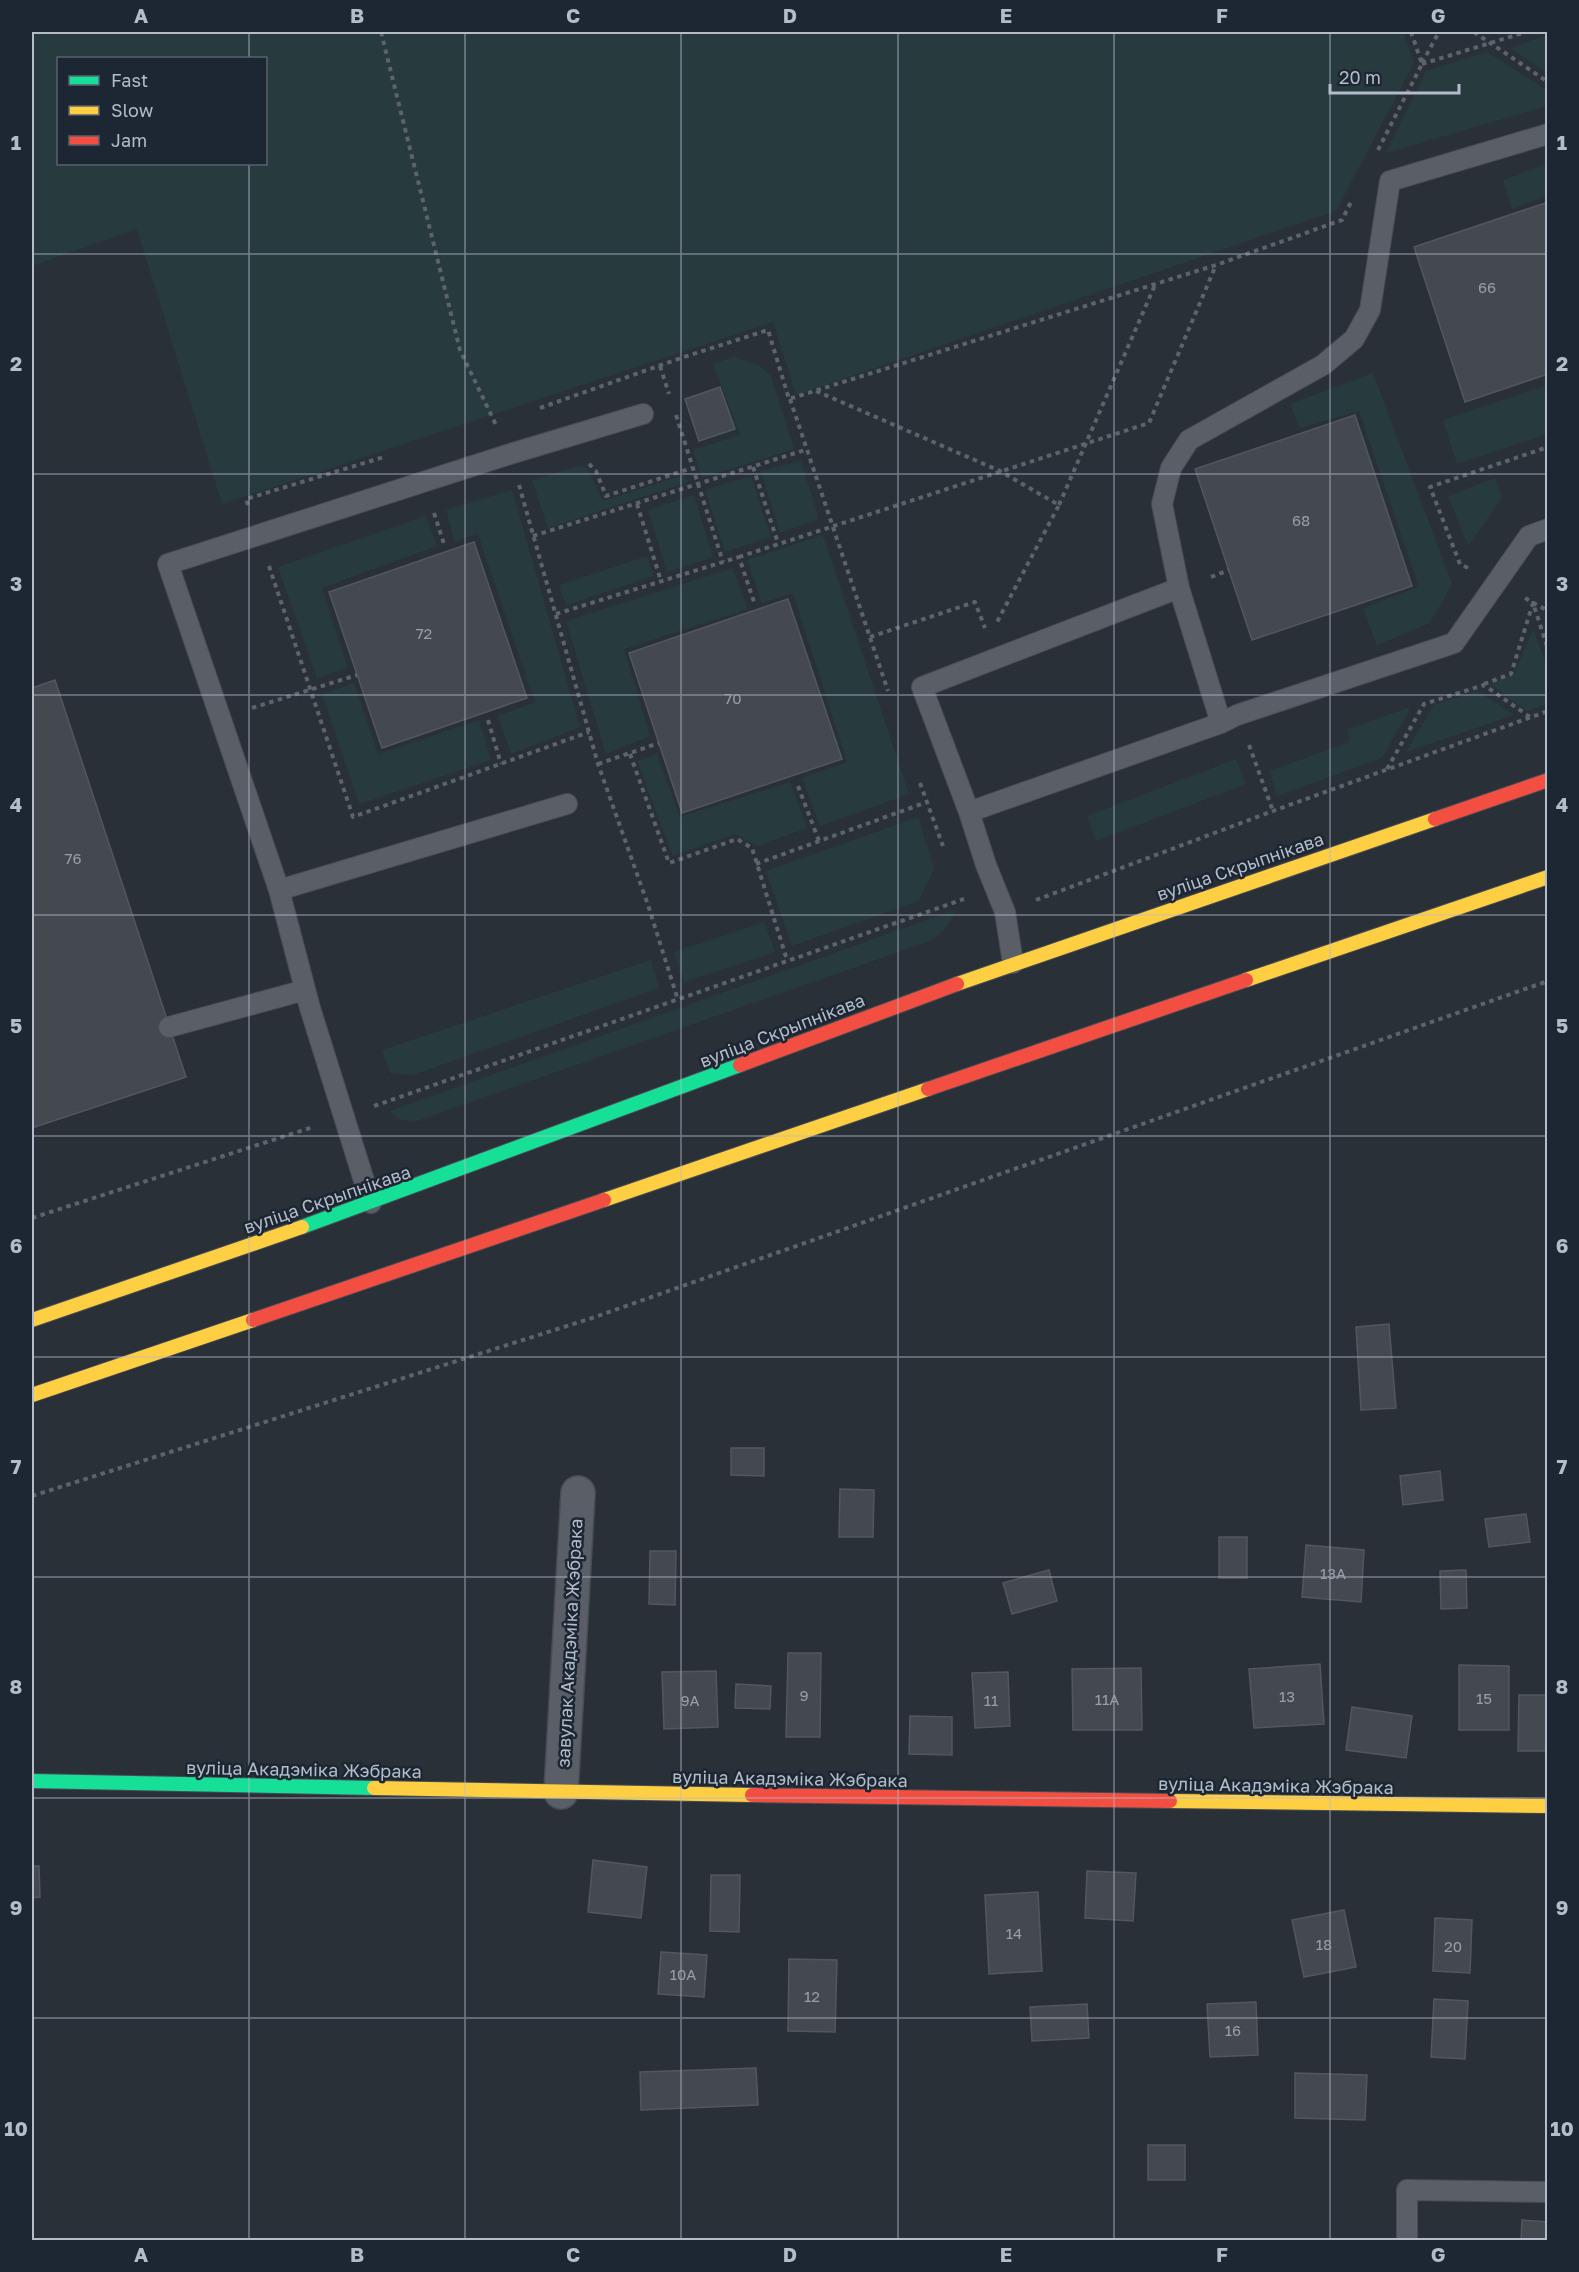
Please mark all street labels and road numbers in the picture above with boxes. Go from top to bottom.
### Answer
street label: вуліца Скрыпнікава [1154,827,1326,905]
street label: вуліца Скрыпнікава [696,988,868,1072]
street label: вуліца Скрыпнікава [241,1160,413,1238]
street label: завулак Акадэміка Жэбрака [551,1518,587,1768]
street label: вуліца Акадэміка Жэбрака [186,1756,422,1782]
street label: вуліца Акадэміка Жэбрака [672,1765,908,1791]
street label: вуліца Акадэміка Жэбрака [1158,1772,1394,1798]

